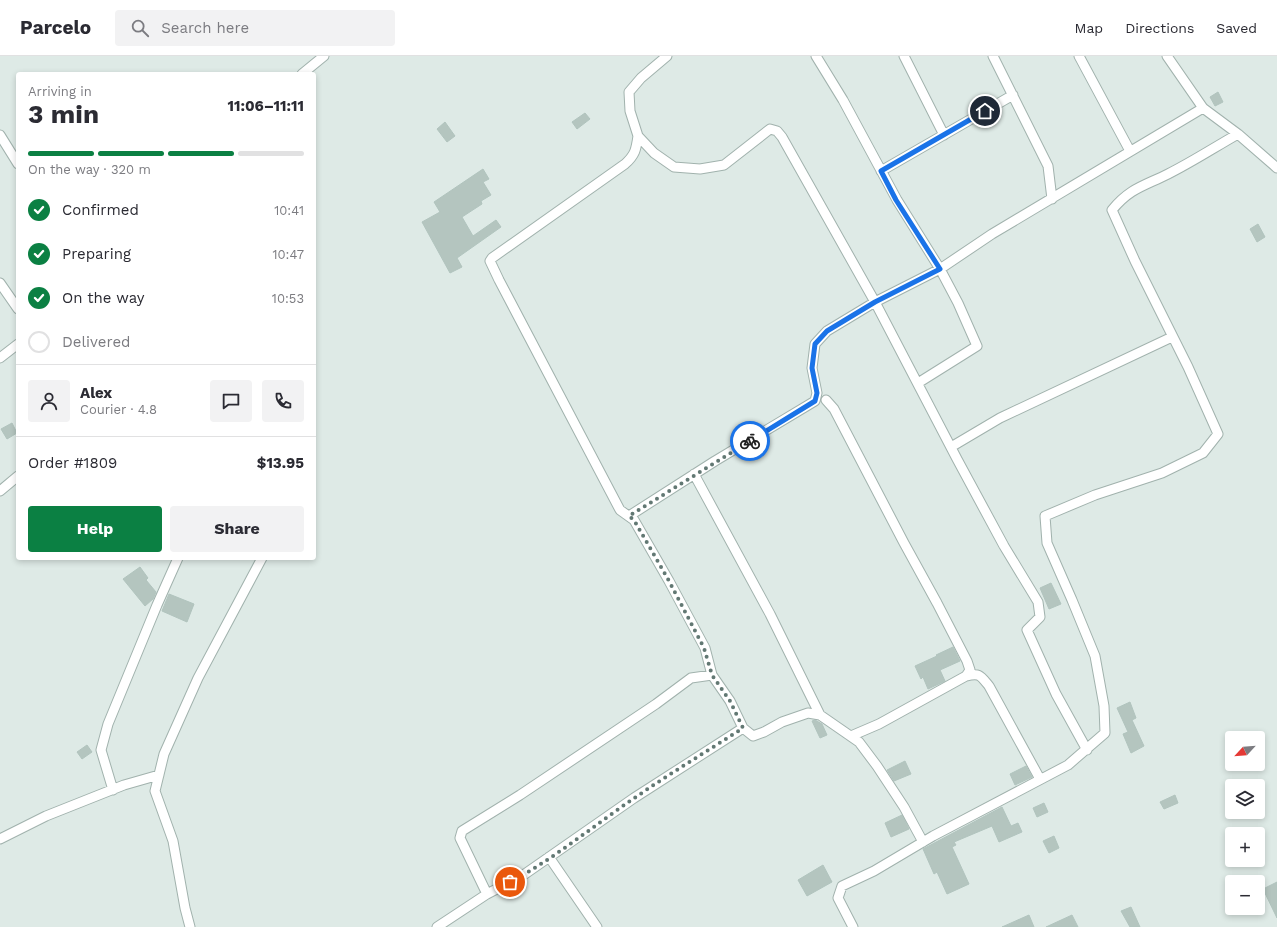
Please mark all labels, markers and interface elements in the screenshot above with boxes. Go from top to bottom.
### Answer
search box [115,10,395,46]
text: Parcelo [20,16,91,39]
icon: search [129,17,151,39]
text: Search here [161,19,249,37]
text: Map [1075,20,1103,36]
text: Directions [1125,20,1194,36]
text: Saved [1216,20,1257,36]
text: Arriving in [28,84,92,99]
pin [968,94,1002,128]
text: 11:06–11:11 [227,97,304,115]
text: 3 min [28,99,99,129]
icon: home [974,100,996,122]
text: On the way · 320 m [28,162,151,177]
icon: check [28,199,50,221]
text: Confirmed [62,201,139,219]
text: 10:41 [274,203,304,218]
icon: check [28,243,50,265]
text: Preparing [62,245,131,263]
text: 10:47 [272,247,304,262]
icon: check [28,287,50,309]
text: On the way [62,289,144,307]
text: 10:53 [272,291,304,306]
text: Delivered [62,333,130,351]
button: person [28,380,70,422]
button: chat [210,380,252,422]
button: phone [262,380,304,422]
text: Alex [80,384,112,402]
text: Courier · 4.8 [80,402,157,417]
courier [730,421,770,461]
icon: bike [739,430,761,452]
text: Order #1809 [28,454,117,472]
text: $13.95 [257,454,304,472]
button: Help [28,506,162,552]
button: Share [170,506,304,552]
north arrow [1225,731,1265,771]
map controls [1225,731,1265,915]
button: layers [1225,779,1265,819]
button: + [1225,827,1265,867]
pin [493,865,527,899]
icon: bag [499,871,521,893]
button: − [1225,875,1265,915]

